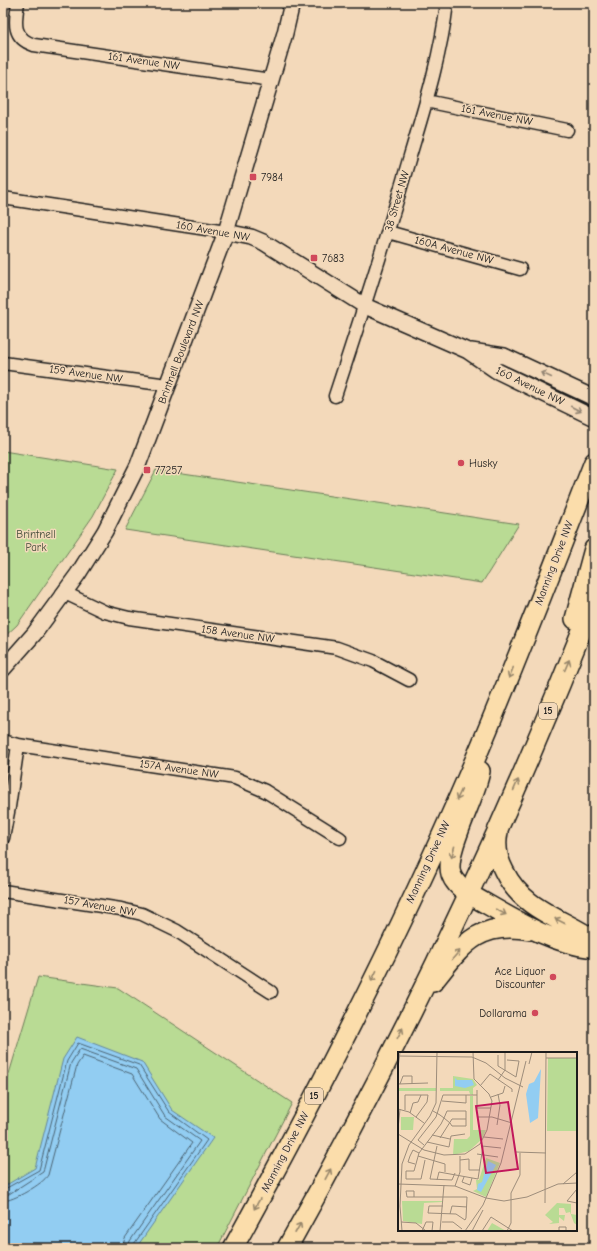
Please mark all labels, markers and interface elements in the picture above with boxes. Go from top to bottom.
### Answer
street label: 161 Avenue NW [107,50,181,73]
street label: 161 Avenue NW [460,102,534,128]
street label: 38 Street NW [382,169,412,233]
place label: 7984 [261,171,283,184]
marker: 7984 [248,172,258,182]
street label: 160 Avenue NW [175,218,251,244]
street label: 160A Avenue NW [413,233,495,267]
place label: 7683 [322,252,344,265]
marker: 7683 [309,253,319,263]
street label: Brintnell Boulevard NW [155,298,207,405]
street label: 159 Avenue NW [49,362,124,386]
street label: 160 Avenue NW [494,364,567,408]
one-way arrow [540,371,552,378]
one-way arrow [570,406,582,413]
place label: Husky [469,457,497,470]
marker: Husky [456,458,466,468]
place label: 77257 [155,464,182,477]
marker: 77257 [142,465,152,475]
street label: Manning Drive NW [532,519,576,607]
park label: Brintnell Park [16,528,56,554]
street label: 158 Avenue NW [201,622,276,646]
one-way arrow [564,660,572,672]
one-way arrow [507,667,514,679]
road number: 15 [539,703,557,719]
street label: 157A Avenue NW [139,757,220,781]
one-way arrow [513,779,521,791]
one-way arrow [455,789,462,801]
street label: Manning Drive NW [403,818,453,905]
one-way arrow [449,845,457,858]
street label: 157 Avenue NW [63,893,138,919]
one-way arrow [495,909,507,916]
one-way arrow [554,917,566,924]
one-way arrow [451,950,460,960]
place label: Ace Liquor Discounter [495,965,546,991]
one-way arrow [370,970,377,982]
marker: Ace Liquor Discounter [548,972,558,982]
place label: Dollarama [479,1007,527,1020]
marker: Dollarama [530,1008,540,1018]
one-way arrow [397,1028,404,1040]
inset map [398,1052,577,1231]
road number: 15 [305,1088,323,1104]
street label: Manning Drive NW [258,1109,312,1194]
one-way arrow [324,1168,332,1180]
one-way arrow [252,1198,260,1210]
one-way arrow [295,1222,303,1234]

